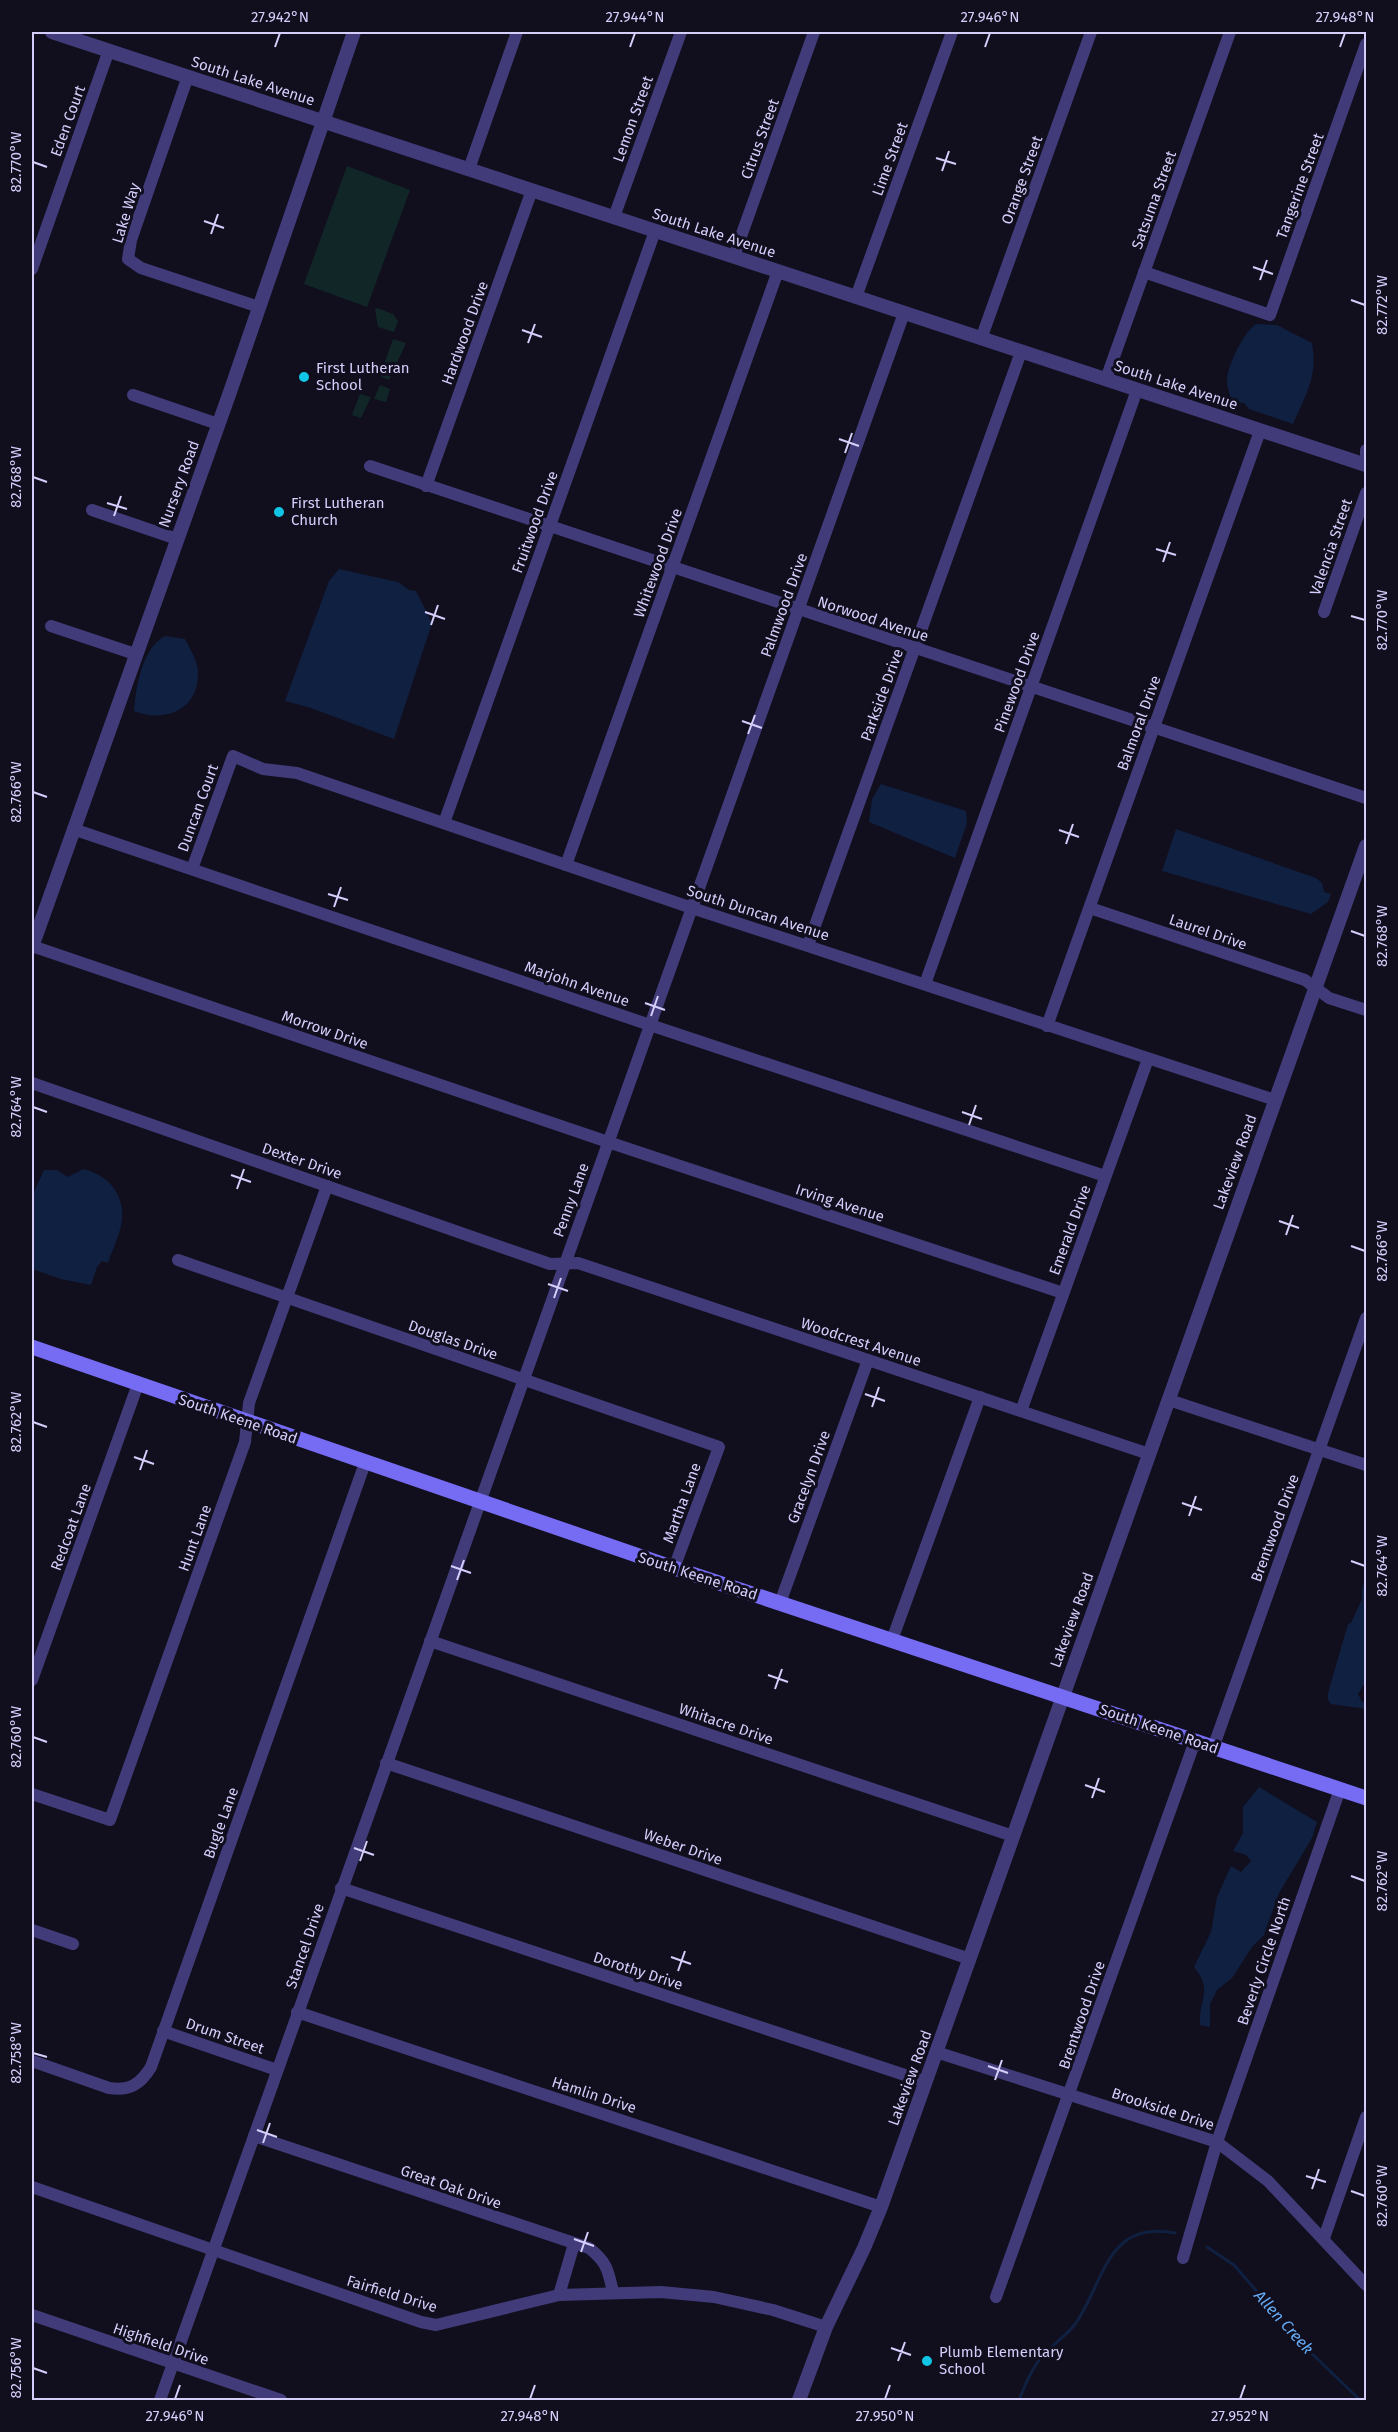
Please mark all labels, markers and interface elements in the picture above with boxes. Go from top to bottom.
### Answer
text: 27.942°N [251,8,309,26]
text: 27.944°N [606,8,664,26]
text: 27.946°N [961,8,1019,26]
text: 27.948°N [1315,8,1375,26]
street label: South Lake Avenue [189,53,317,109]
street label: Lemon Street [609,73,657,165]
street label: Eden Court [47,82,89,159]
street label: Citrus Street [737,96,783,182]
street label: Lime Street [868,119,912,198]
street label: Tangerine Street [1272,130,1328,241]
text: 82.770°W [7,131,25,192]
street label: Orange Street [998,133,1047,227]
street label: Satsuma Street [1128,148,1180,252]
street label: Lake Way [108,180,144,245]
street label: South Lake Avenue [650,205,778,261]
text: 82.772°W [1373,274,1391,335]
street label: Hardwood Drive [438,279,492,387]
street label: South Lake Avenue [1112,357,1240,413]
place label: First Lutheran School [316,359,410,394]
marker: First Lutheran School [297,370,311,384]
street label: Nursery Road [155,438,203,530]
text: 82.768°W [7,445,25,508]
street label: Fruitwood Drive [508,468,562,576]
place label: First Lutheran Church [291,494,385,529]
street label: Valencia Street [1306,496,1356,598]
marker: First Lutheran Church [272,505,286,519]
street label: Whitewood Drive [630,506,686,620]
street label: Palmwood Drive [757,550,811,660]
text: 82.770°W [1373,589,1391,650]
street label: Norwood Avenue [815,593,931,645]
street label: Pinewood Drive [990,629,1044,735]
street label: Parkside Drive [857,646,907,744]
street label: Balmoral Drive [1113,673,1165,773]
text: 82.766°W [7,761,25,823]
street label: Duncan Court [174,761,222,854]
street label: South Duncan Avenue [684,881,832,945]
text: 82.768°W [1373,904,1391,967]
street label: Laurel Drive [1167,910,1249,954]
street label: Marjohn Avenue [522,958,632,1010]
street label: Morrow Drive [279,1007,371,1053]
text: 82.764°W [7,1076,25,1138]
street label: Lakeview Road [1209,1112,1261,1212]
street label: Dexter Drive [260,1139,344,1183]
street label: Penny Lane [549,1160,593,1240]
street label: Irving Avenue [793,1180,887,1226]
street label: Emerald Drive [1045,1182,1095,1278]
text: 82.766°W [1373,1220,1391,1282]
street label: Woodcrest Avenue [798,1314,924,1370]
street label: Douglas Drive [406,1316,500,1364]
street label: South Keene Road [176,1390,300,1448]
text: 82.762°W [7,1391,25,1452]
street label: Gracelyn Drive [784,1428,834,1526]
street label: Martha Lane [659,1460,705,1546]
street label: Brentwood Drive [1247,1472,1303,1584]
street label: Redcoat Lane [47,1481,95,1573]
street label: Hunt Lane [175,1502,215,1574]
text: 82.764°W [1373,1535,1391,1597]
street label: South Keene Road [636,1548,760,1604]
street label: Lakeview Road [1046,1570,1098,1670]
street label: Whitacre Drive [676,1699,776,1749]
street label: South Keene Road [1097,1700,1221,1758]
text: 82.760°W [7,1705,25,1768]
street label: Bugle Lane [200,1785,242,1861]
street label: Weber Drive [641,1825,725,1869]
text: 82.762°W [1373,1850,1391,1911]
street label: Beverly Circle North [1234,1894,1294,2028]
street label: Stancel Drive [282,1901,328,1991]
street label: Dorothy Drive [591,1948,685,1994]
street label: Brentwood Drive [1055,1959,1109,2071]
street label: Drum Street [183,2014,267,2058]
text: 82.758°W [7,2022,25,2084]
street label: Lakeview Road [884,2028,936,2128]
street label: Hamlin Drive [549,2073,639,2117]
street label: Brookside Drive [1109,2084,1217,2134]
street label: Great Oak Drive [398,2161,504,2213]
text: 82.760°W [1373,2164,1391,2227]
street label: Fairfield Drive [344,2272,440,2316]
water label: Allen Creek [1250,2285,1318,2358]
street label: Highfield Drive [111,2319,211,2369]
text: 82.756°W [7,2337,25,2399]
place label: Plumb Elementary School [939,2343,1064,2378]
marker: Plumb Elementary School [920,2354,934,2368]
text: 27.946°N [146,2407,204,2425]
text: 27.948°N [500,2407,560,2425]
text: 27.950°N [855,2407,915,2425]
text: 27.952°N [1211,2407,1269,2425]

